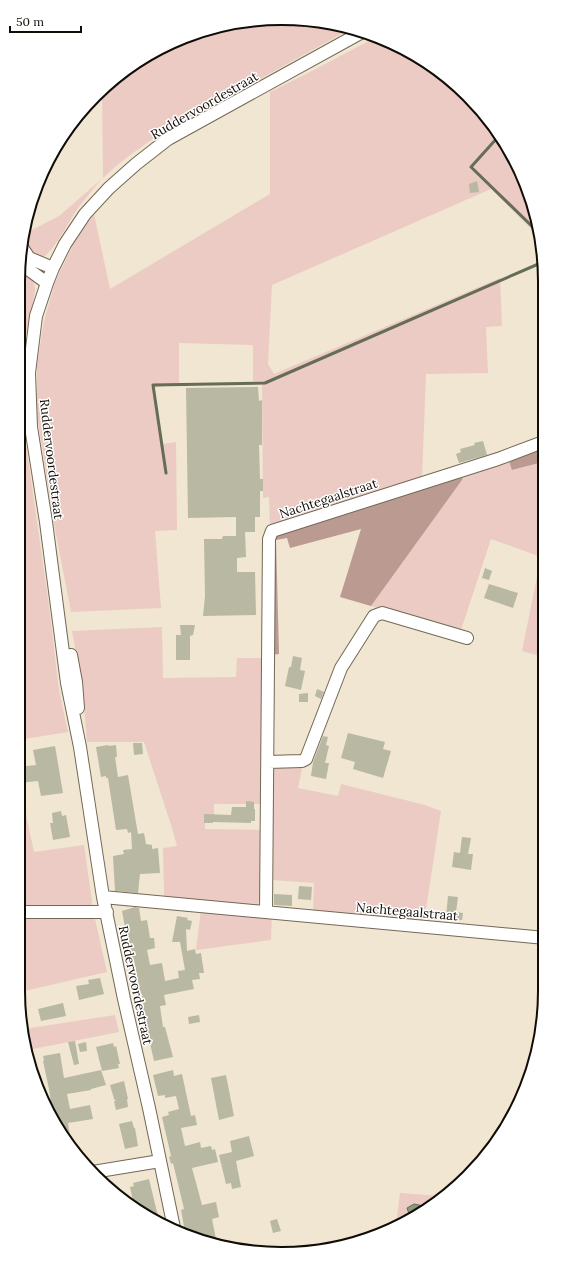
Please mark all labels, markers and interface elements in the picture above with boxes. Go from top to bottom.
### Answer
scale bar [10,8,81,34]
text: 50 m [16,14,44,29]
street label: Ruddervoordestraat [147,68,261,143]
street label: Ruddervoordestraat [36,398,67,520]
street label: Nachtegaalstraat [277,475,379,522]
street label: Nachtegaalstraat [355,899,459,924]
street label: Ruddervoordestraat [115,924,156,1046]

